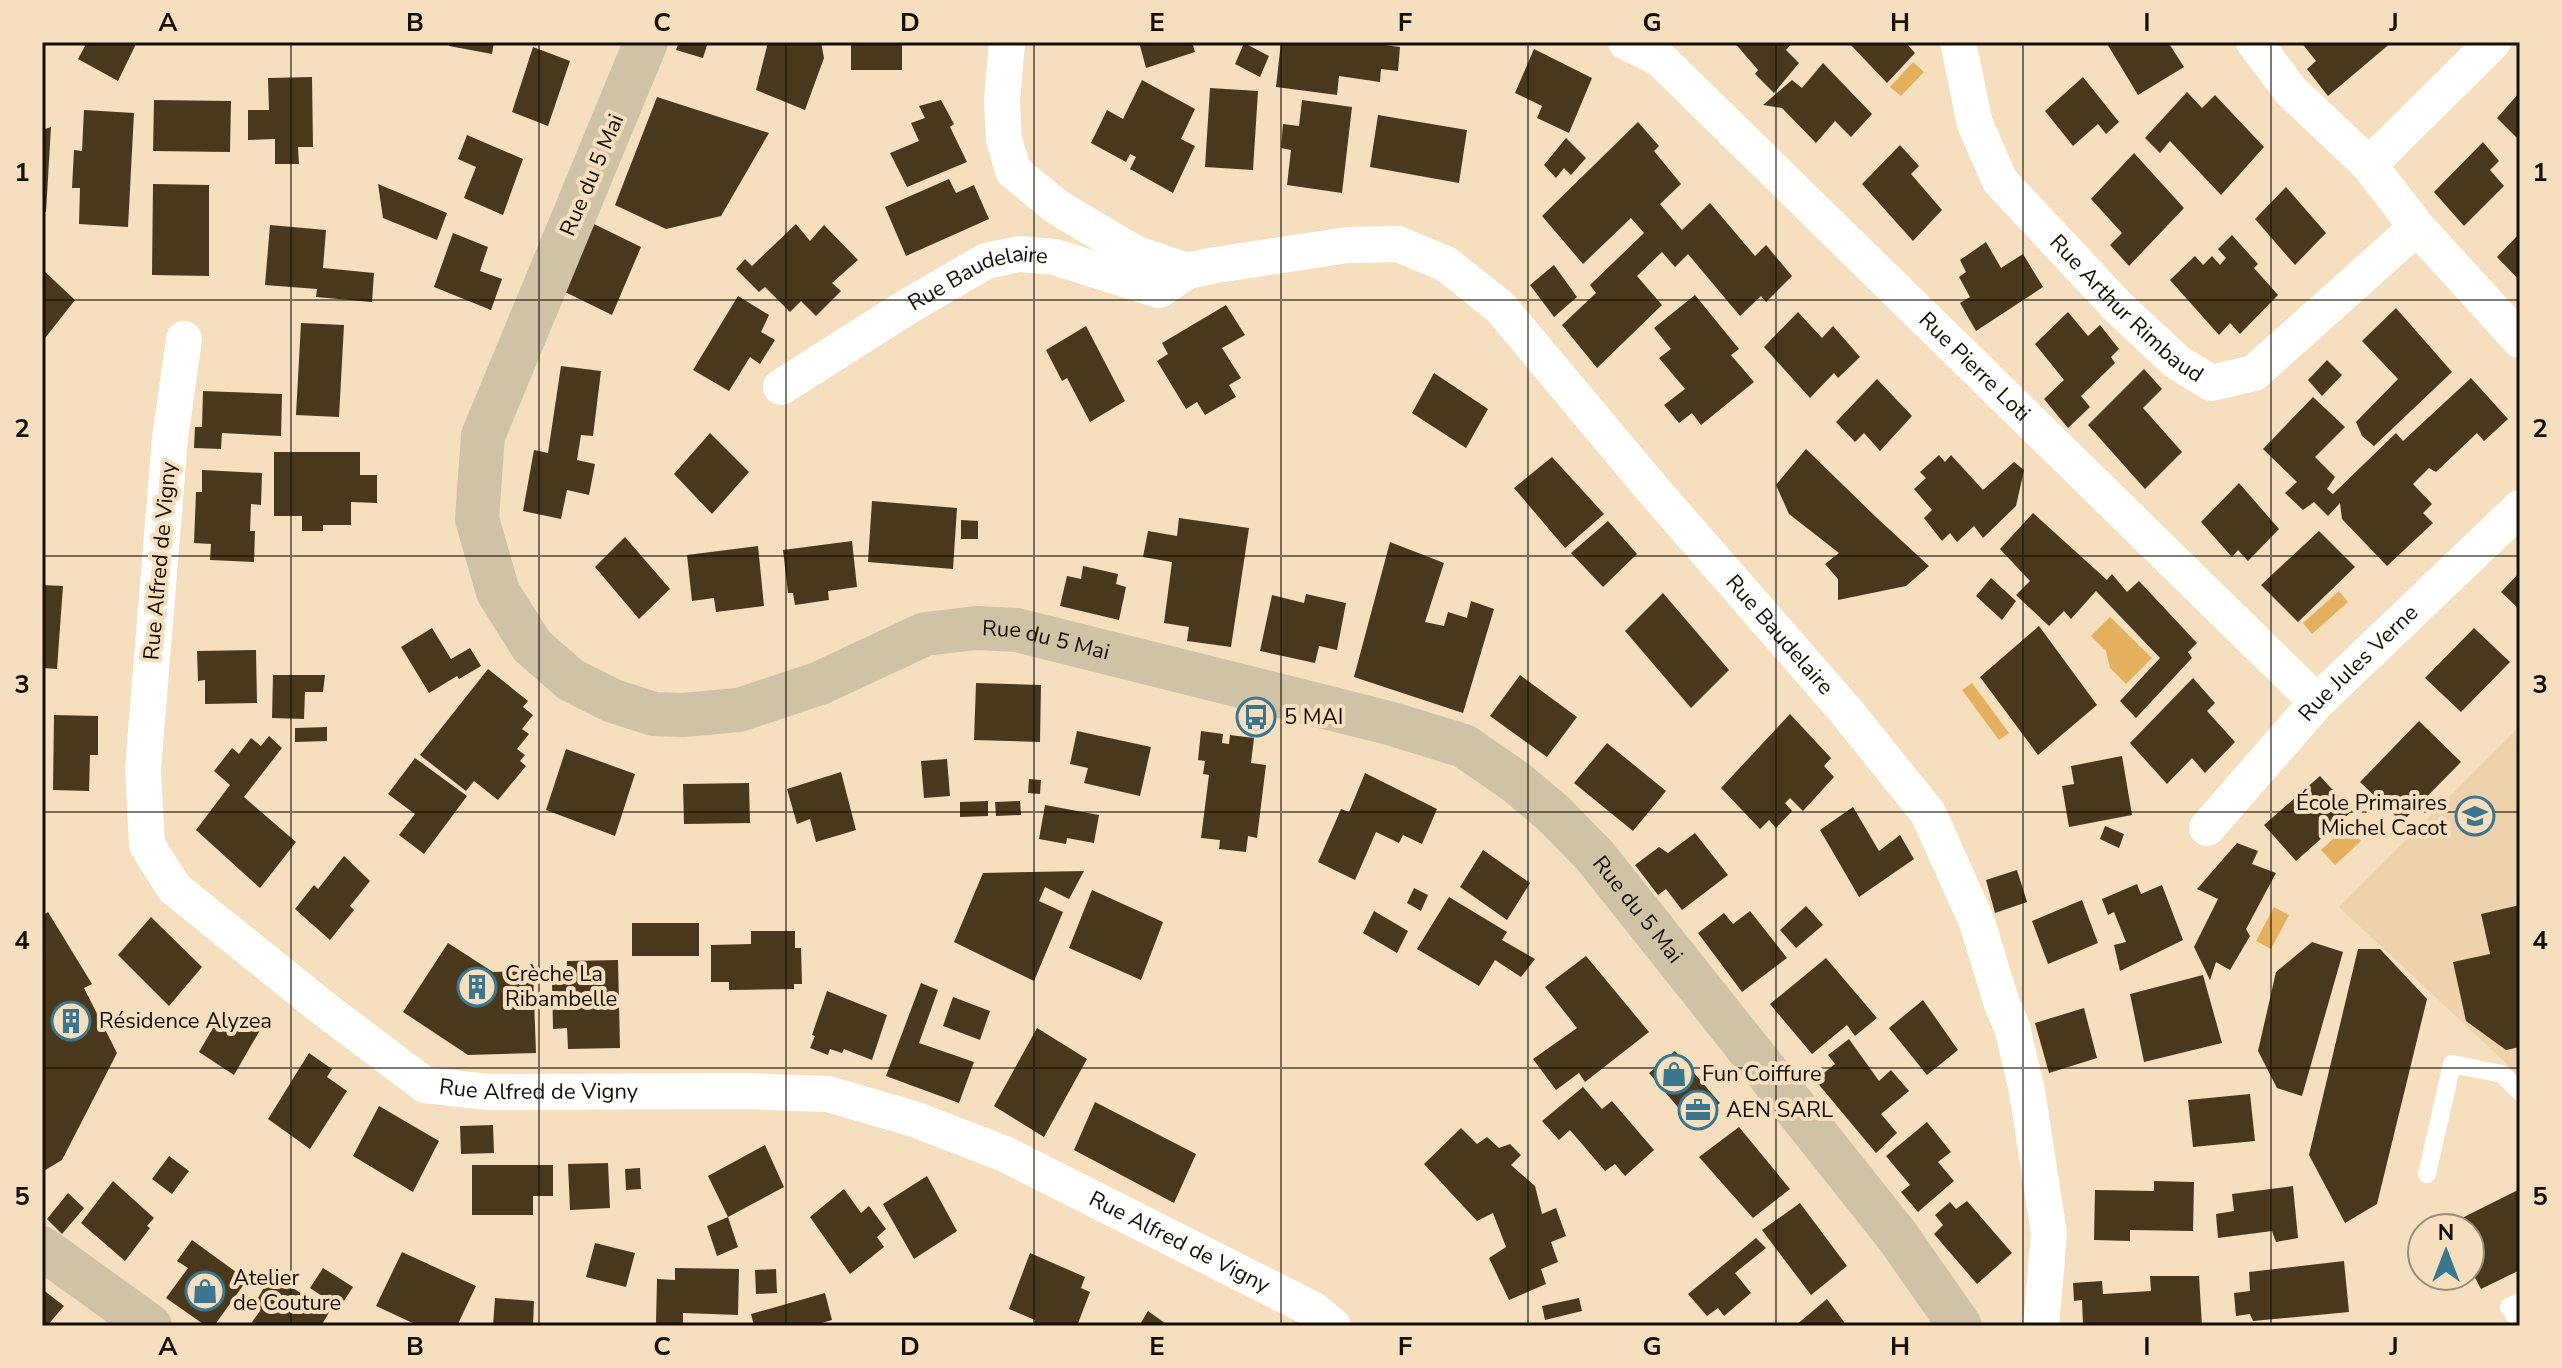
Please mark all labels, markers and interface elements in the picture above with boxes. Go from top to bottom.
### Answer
text: A [158,5,178,40]
text: B [406,5,424,40]
text: C [653,5,671,40]
text: D [900,5,920,40]
text: E [1149,5,1165,40]
text: F [1398,5,1412,40]
text: G [1642,5,1662,40]
text: H [1890,5,1910,40]
text: I [2143,5,2151,40]
text: J [2388,5,2399,40]
street label: Rue du 5 Mai [553,109,631,241]
text: 1 [14,155,30,190]
text: 1 [2532,155,2548,190]
street label: Rue Arthur Rimbaud [2043,228,2209,390]
street label: Rue Baudelaire [902,238,1049,318]
street label: Rue Pierre Loti [1912,305,2037,428]
text: 2 [14,411,30,446]
text: 2 [2532,411,2548,446]
street label: Rue Alfred de Vigny [136,460,184,661]
street label: Rue Baudelaire [1719,568,1840,701]
street label: Rue Jules Verne [2292,598,2425,728]
street label: Rue du 5 Mai [981,613,1113,668]
text: 3 [14,667,30,702]
text: 3 [2532,667,2548,702]
bus stop icon: 5 MAI [1235,696,1277,738]
place label: 5 MAI [1284,702,1343,732]
place label: École Primaires Michel Cacot [2296,788,2447,843]
school or university icon: École Primaires Michel Cacot [2454,795,2496,837]
street label: Rue du 5 Mai [1586,850,1690,970]
text: 4 [14,923,30,958]
text: 4 [2532,923,2548,958]
place label: Crèche La Ribambelle [505,959,617,1014]
building icon: Crèche La Ribambelle [456,966,498,1008]
building icon: Résidence Alyzea [50,1000,92,1042]
place label: Résidence Alyzea [99,1006,272,1036]
shop icon: Fun Coiffure [1653,1053,1695,1095]
place label: Fun Coiffure [1702,1059,1822,1089]
street label: Rue Alfred de Vigny [438,1072,639,1107]
office icon: AEN SARL [1677,1089,1719,1131]
place label: AEN SARL [1726,1095,1833,1125]
text: 5 [14,1179,30,1214]
text: 5 [2532,1179,2548,1214]
street label: Rue Alfred de Vigny [1084,1184,1276,1301]
north arrow [2406,1212,2486,1292]
text: N [2438,1218,2454,1248]
place label: Atelier de Couture [233,1263,341,1318]
shop icon: Atelier de Couture [184,1270,226,1312]
text: A [158,1329,178,1364]
text: B [406,1329,424,1364]
text: C [653,1329,671,1364]
text: D [900,1329,920,1364]
text: E [1149,1329,1165,1364]
text: F [1398,1329,1412,1364]
text: G [1642,1329,1662,1364]
text: H [1890,1329,1910,1364]
text: I [2143,1329,2151,1364]
text: J [2388,1329,2399,1364]

